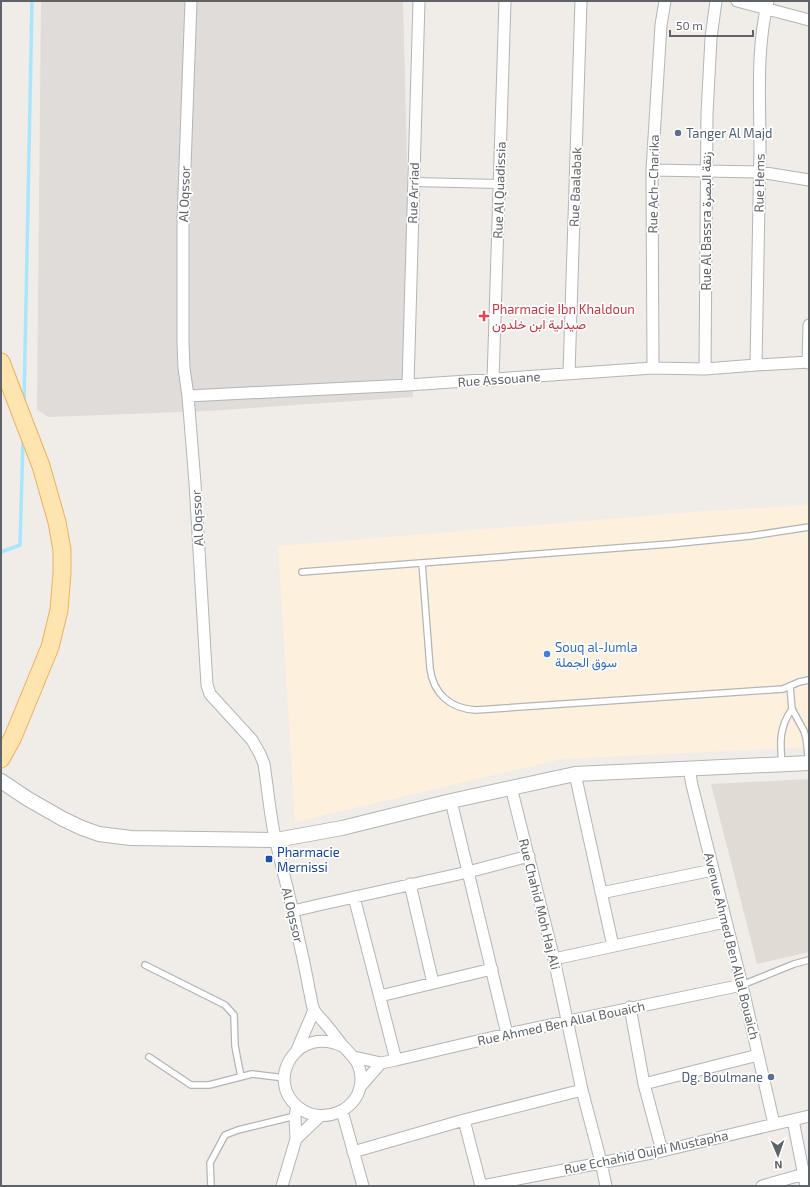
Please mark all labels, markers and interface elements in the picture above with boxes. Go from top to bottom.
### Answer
scale bar [670,12,753,38]
text: 50 m [676,18,703,32]
place label: Tanger Al Majd [686,125,773,141]
marker: Tanger Al Majd [673,128,683,138]
street label: Rue Ach–Charika [644,134,662,234]
street label: Rue Al Quadissia [489,141,509,239]
street label: Rue Baalabak [566,146,584,227]
street label: Rue Al Bassra زنقة البصرة [698,151,715,291]
street label: Rue Hems [750,153,768,213]
street label: Rue Arriad [404,162,422,224]
street label: Al Oqssor [175,166,193,222]
place label: Pharmacie Ibn Khaldoun صيدلية ابن خلدون [492,301,635,333]
marker: Pharmacie Ibn Khaldoun صيدلية ابن خلدون [479,311,489,321]
street label: Rue Assouane [457,368,541,390]
street label: Al Oqssor [188,489,206,547]
place label: Souq al-Jumla سوق الجملة [555,639,638,671]
marker: Souq al-Jumla سوق الجملة [542,649,552,659]
street label: Rue Chahid Moh Haj Ali [516,837,564,971]
place label: Pharmacie Mernissi [277,844,340,875]
street label: Avenue Ahmed Ben Allal Bouaich [701,851,763,1041]
marker: Pharmacie Mernissi [264,854,274,864]
street label: Al Oqssor [279,886,307,944]
street label: Rue Ahmed Ben Allal Bouaich [476,997,646,1049]
place label: Dg. Boulmane [681,1069,763,1085]
marker: Dg. Boulmane [766,1072,776,1082]
street label: Rue Echahid Oujdi Mustapha [562,1127,730,1177]
north arrow [758,1135,798,1175]
text: N [774,1159,783,1172]

